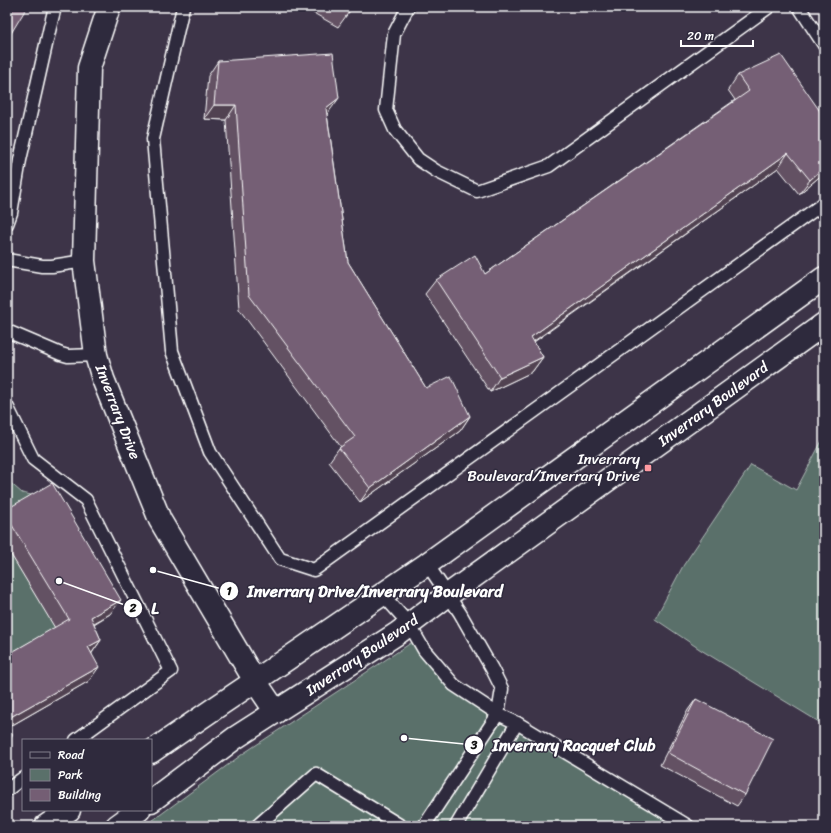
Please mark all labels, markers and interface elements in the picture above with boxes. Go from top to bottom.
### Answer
scale bar [681,22,753,48]
text: 20 m [687,25,714,47]
street label: Inverrary Boulevard [651,354,775,454]
street label: Inverrary Drive [88,360,148,464]
place label: Inverrary Boulevard/Inverrary Drive [467,446,640,489]
marker: Inverrary Boulevard/Inverrary Drive [643,463,653,473]
callout: Inverrary Drive/Inverrary Boulevard [219,577,510,605]
text: Inverrary Drive/Inverrary Boulevard [246,577,504,606]
text: 1 [226,580,232,602]
callout: L [123,594,166,622]
text: L [151,594,159,623]
text: 2 [129,597,137,619]
street label: Inverrary Boulevard [299,607,425,703]
callout: Inverrary Racquet Club [464,731,663,759]
text: Inverrary Racquet Club [491,731,656,760]
text: 3 [470,734,478,756]
legend [22,739,152,811]
text: Road [58,744,85,766]
text: Park [58,764,83,786]
text: Building [58,784,101,806]

